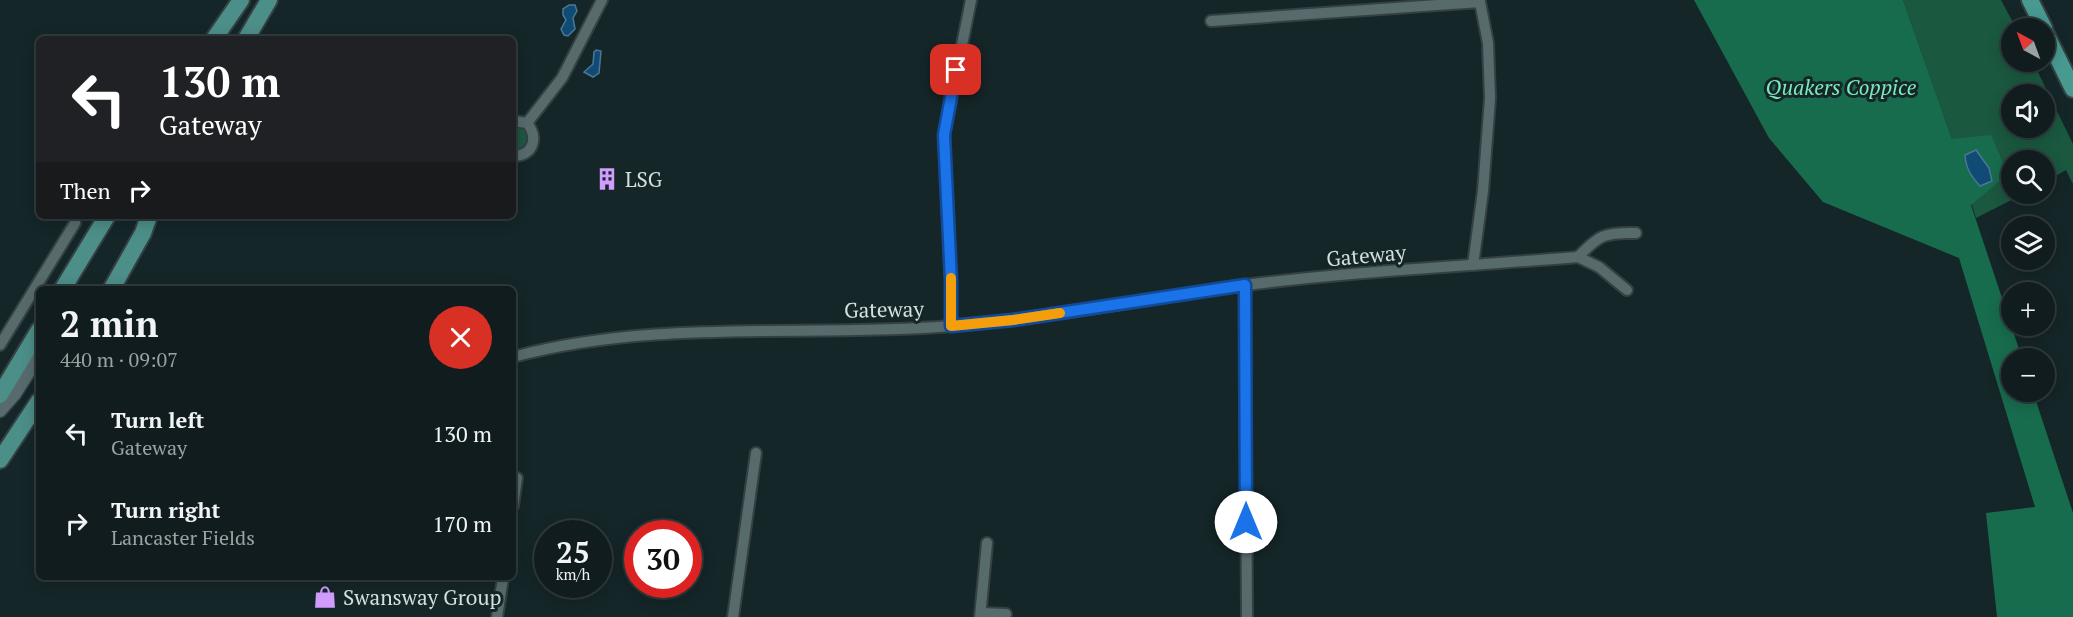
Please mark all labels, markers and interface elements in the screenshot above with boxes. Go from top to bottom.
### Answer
north arrow [2001,18,2055,72]
map controls [2001,18,2055,402]
pin [930,44,981,95]
text: 130 m [159,53,280,109]
icon: arrive [939,53,972,86]
icon: left [60,60,138,138]
park label: Quakers Coppice [1766,73,1917,101]
button: sound [2001,84,2055,138]
text: Gateway [159,107,262,143]
button: search [2001,150,2055,204]
place label: LSG [625,165,663,193]
building icon: LSG [594,166,620,192]
icon: right [123,174,156,207]
text: Then [60,176,111,205]
button: layers [2001,216,2055,270]
street label: Gateway [1325,238,1407,272]
button: + [2001,282,2055,336]
street label: Gateway [844,294,925,324]
text: 2 min [60,300,158,347]
button: close [429,306,492,369]
text: 440 m · 09:07 [60,346,178,373]
button: − [2001,348,2055,402]
text: Turn left [111,405,204,434]
icon: left [60,417,93,450]
text: 130 m [432,419,492,448]
text: Gateway [111,434,187,461]
position arrow [1214,490,1278,554]
text: Turn right [111,495,220,524]
icon: right [60,507,93,540]
text: 170 m [432,509,492,538]
speed limit sign: 30 [624,520,702,598]
text: Lancaster Fields [111,524,255,551]
text: 25 [556,532,590,572]
text: km/h [556,564,590,584]
place label: Swansway Group [343,583,501,611]
shop icon: Swansway Group [312,584,338,610]

